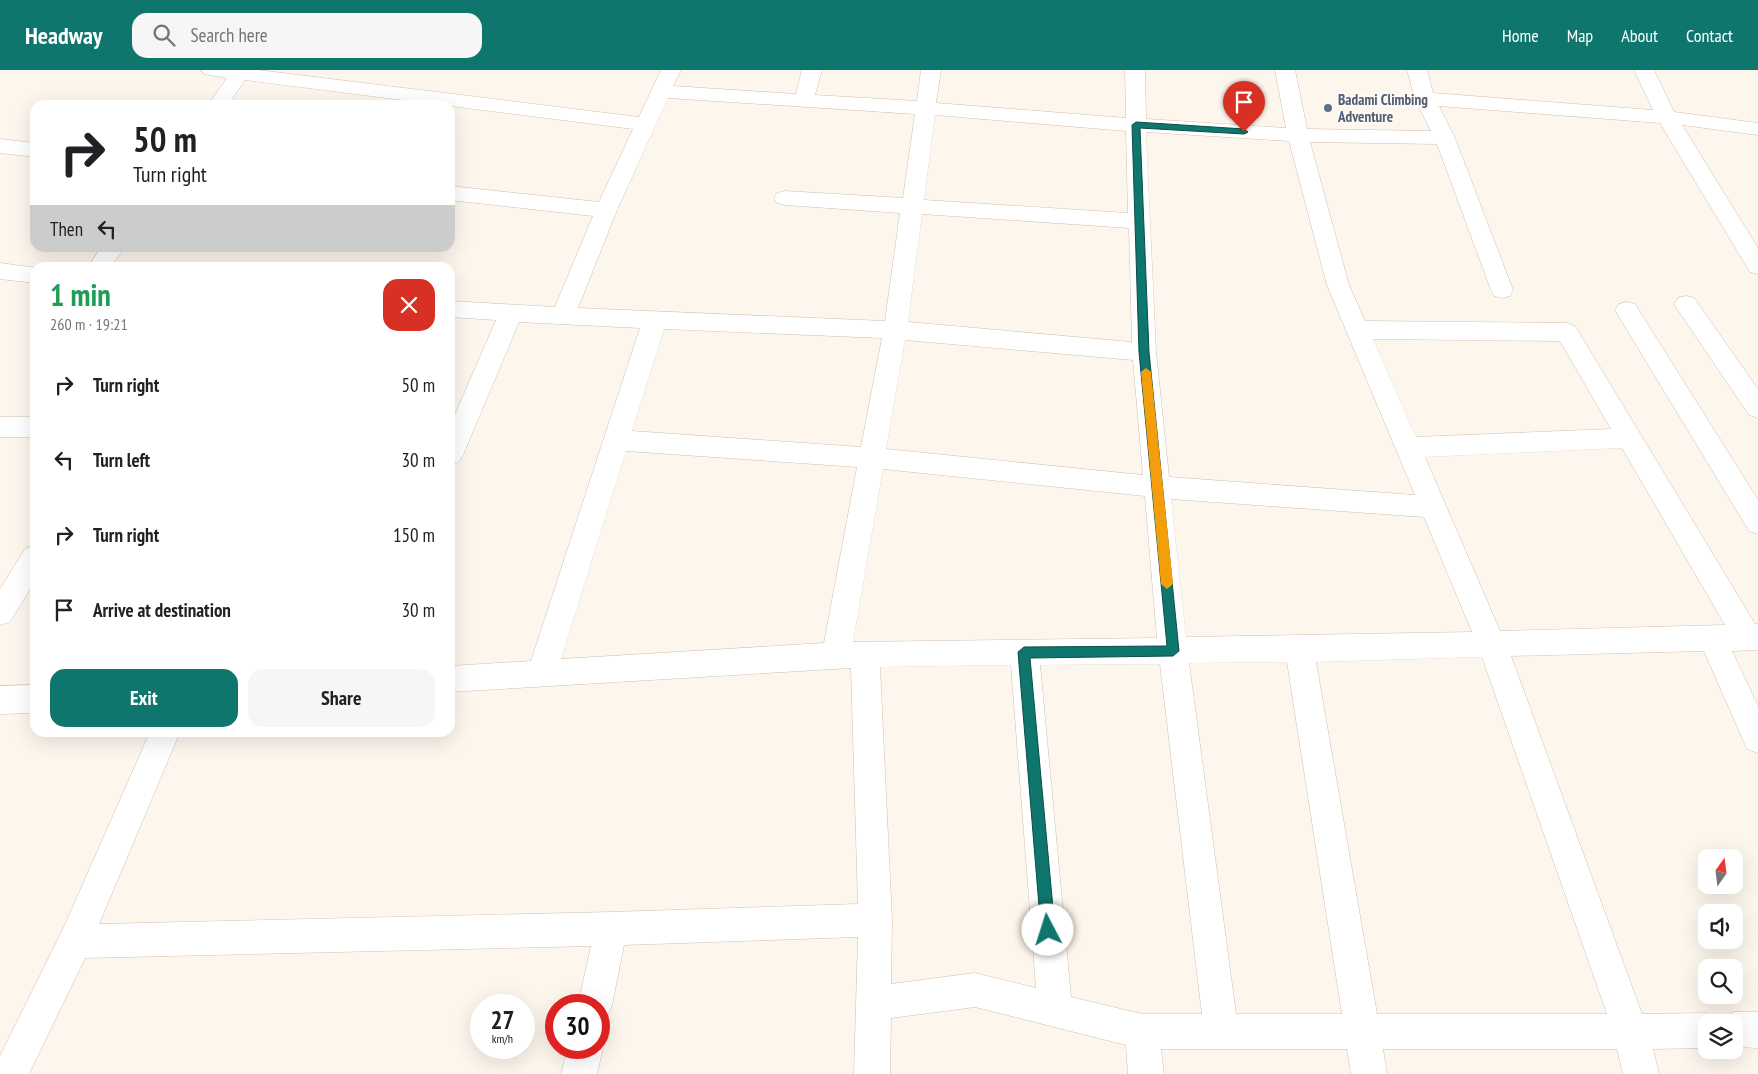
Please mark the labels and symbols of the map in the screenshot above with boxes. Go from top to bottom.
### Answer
pin [1223,81,1265,132]
place label: Badami Climbing Adventure [1337,90,1428,126]
marker: Badami Climbing Adventure [1322,102,1334,114]
north arrow [1698,849,1742,894]
position arrow [1021,903,1073,955]
speed limit sign: 30 [545,994,610,1059]

